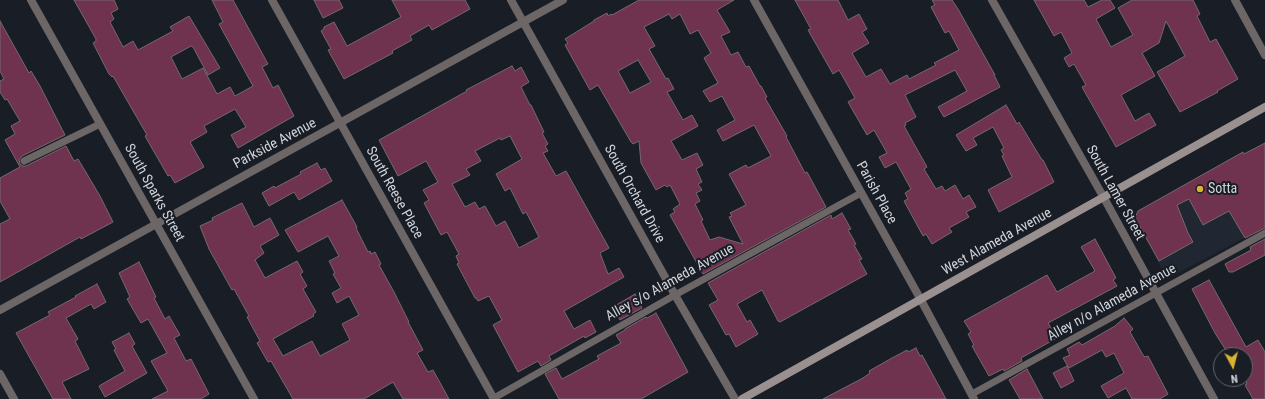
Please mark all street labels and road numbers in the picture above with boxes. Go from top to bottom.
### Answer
street label: Parkside Avenue [231,115,319,173]
street label: South Sparks Street [120,141,188,245]
street label: South Orchard Drive [600,142,668,246]
street label: South Lamer Street [1082,143,1148,243]
street label: South Reese Place [362,144,426,242]
street label: Parish Place [852,159,900,227]
street label: West Alameda Avenue [939,205,1055,279]
street label: Alley s/o Alameda Avenue [603,241,737,325]
street label: Alley n/o Alameda Avenue [1045,261,1179,345]

